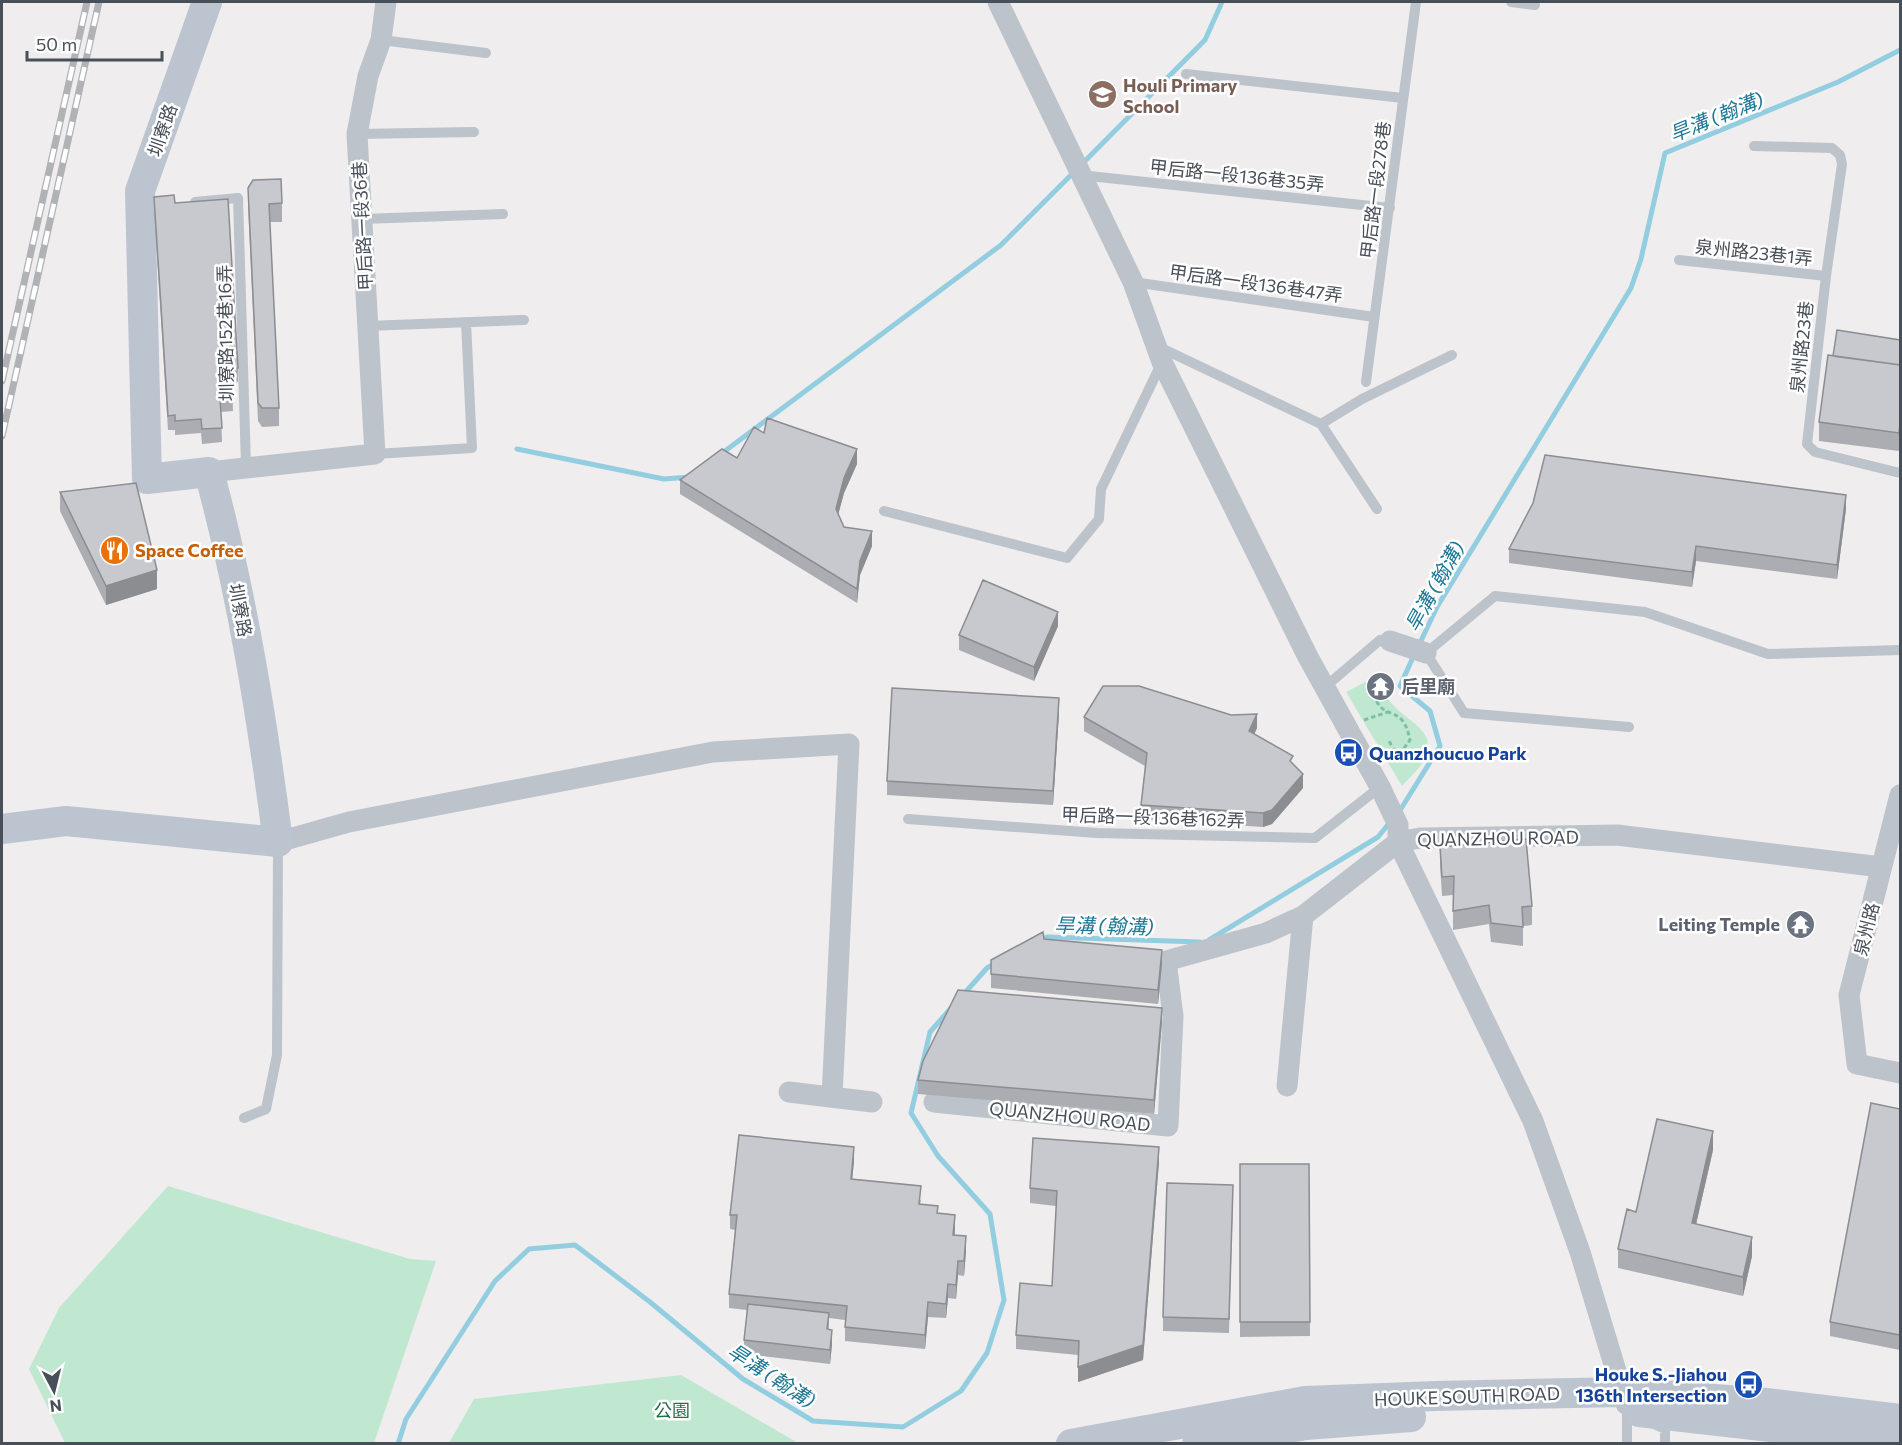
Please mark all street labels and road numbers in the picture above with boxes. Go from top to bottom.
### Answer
street label: 圳寮路 [143,101,181,159]
street label: 甲后路一段278巷 [1356,120,1394,260]
street label: 甲后路一段136巷35弄 [1149,155,1325,195]
street label: 甲后路一段36巷 [348,161,376,291]
street label: 泉州路23巷1弄 [1694,235,1814,269]
street label: 甲后路一段136巷47弄 [1168,260,1344,306]
street label: 圳寮路152巷16弄 [213,264,237,402]
street label: 泉州路23巷 [1785,300,1817,394]
street label: 圳寮路 [225,581,257,639]
street label: 甲后路一段136巷162弄 [1061,803,1245,831]
street label: QUANZHOU ROAD [1417,826,1579,850]
street label: 泉州路 [1849,900,1883,958]
street label: QUANZHOU ROAD [988,1097,1152,1135]
street label: HOUKE SOUTH ROAD [1374,1382,1560,1410]

